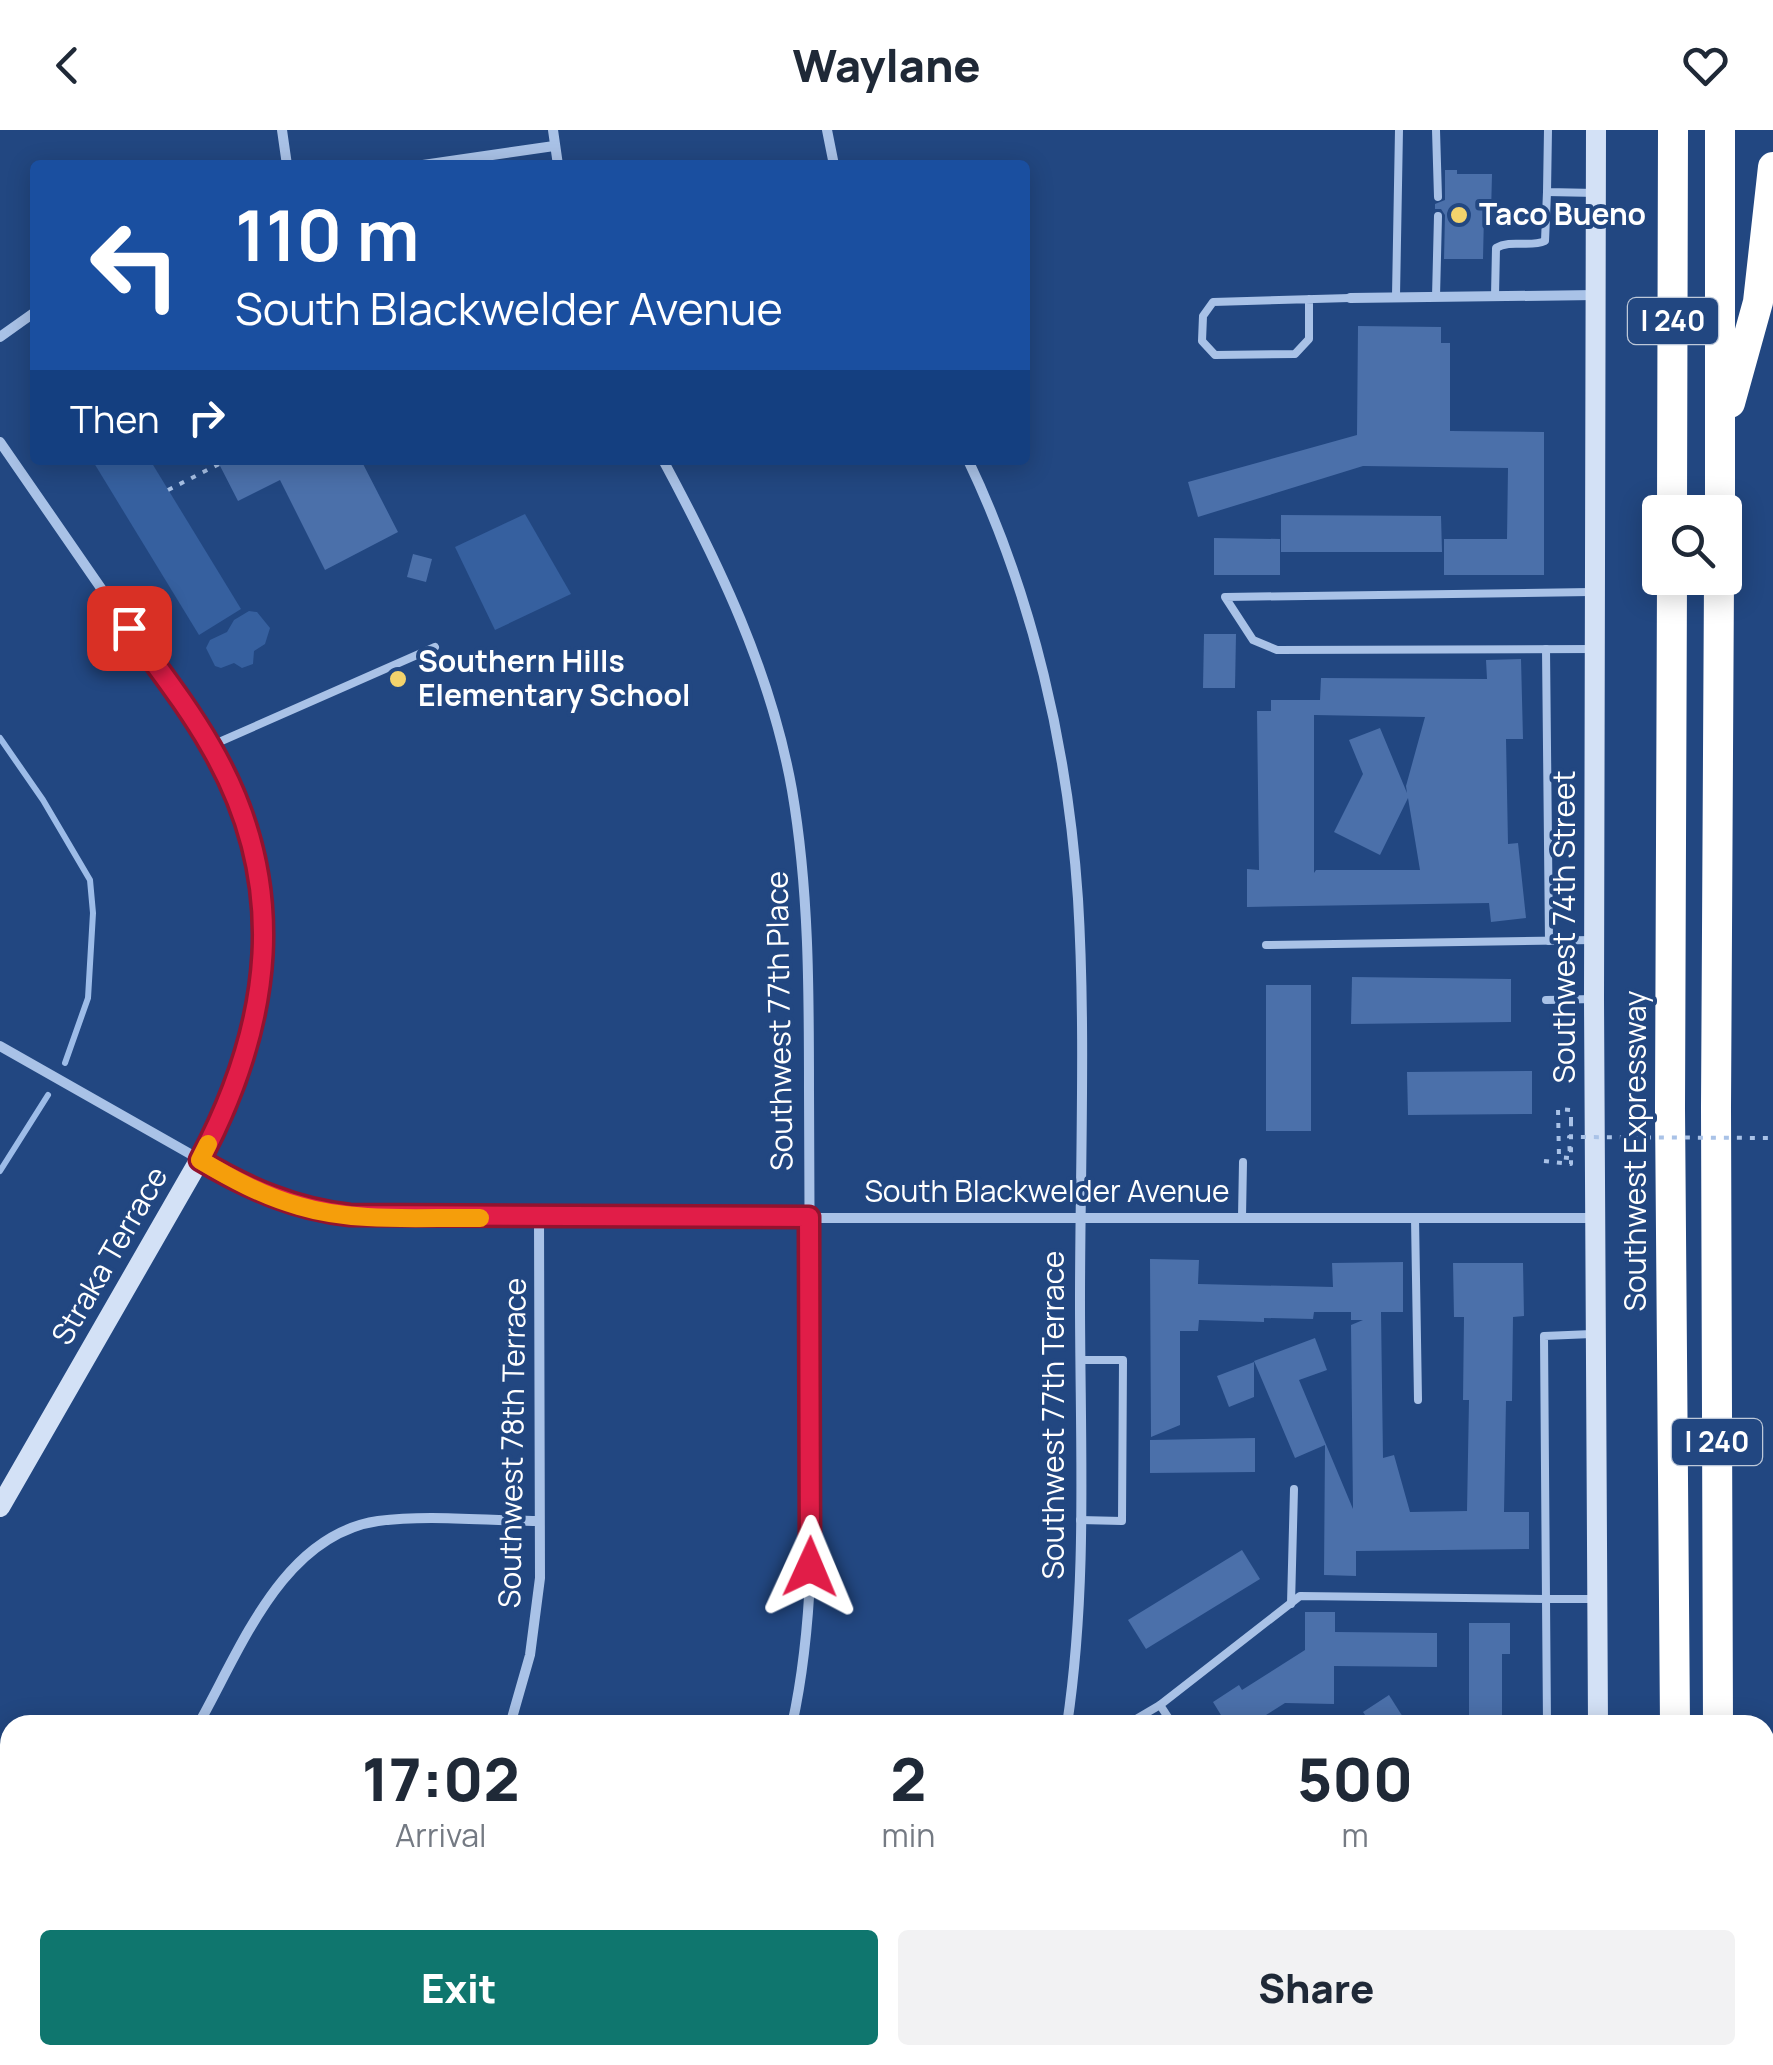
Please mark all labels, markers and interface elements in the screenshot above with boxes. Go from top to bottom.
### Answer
text: Waylane [792,34,981,96]
icon: back [40,38,95,93]
icon: heart [1678,38,1733,93]
text: 110 m [235,186,419,282]
place label: Taco Bueno [1479,193,1646,234]
icon: left [70,200,200,330]
marker: Taco Bueno [1448,204,1470,226]
text: South Blackwelder Avenue [235,277,783,339]
road number: I 240 [1628,298,1718,344]
icon: right [179,390,234,445]
text: Then [70,392,159,444]
map controls [1642,495,1742,595]
button: search [1642,495,1742,595]
pin [87,586,172,671]
icon: arrive [102,601,157,656]
place label: Southern Hills Elementary School [418,640,690,715]
marker: Southern Hills Elementary School [387,668,409,690]
street label: Southwest 74th Street [1543,770,1584,1084]
street label: Southwest 77th Place [755,871,802,1171]
street label: Southwest Expressway [1614,990,1655,1311]
street label: Straka Terrace [41,1159,176,1352]
street label: South Blackwelder Avenue [864,1170,1230,1211]
street label: Southwest 77th Terrace [1032,1251,1073,1579]
street label: Southwest 78th Terrace [488,1277,535,1608]
road number: I 240 [1672,1419,1762,1465]
position arrow [758,1515,862,1619]
text: 17:02 [362,1737,520,1819]
text: 2 [890,1737,926,1819]
text: 500 [1297,1737,1413,1819]
text: Arrival [395,1813,486,1857]
text: min [882,1813,935,1857]
text: m [1342,1813,1369,1857]
button: Exit [40,1930,878,2045]
button: Share [898,1930,1735,2045]

